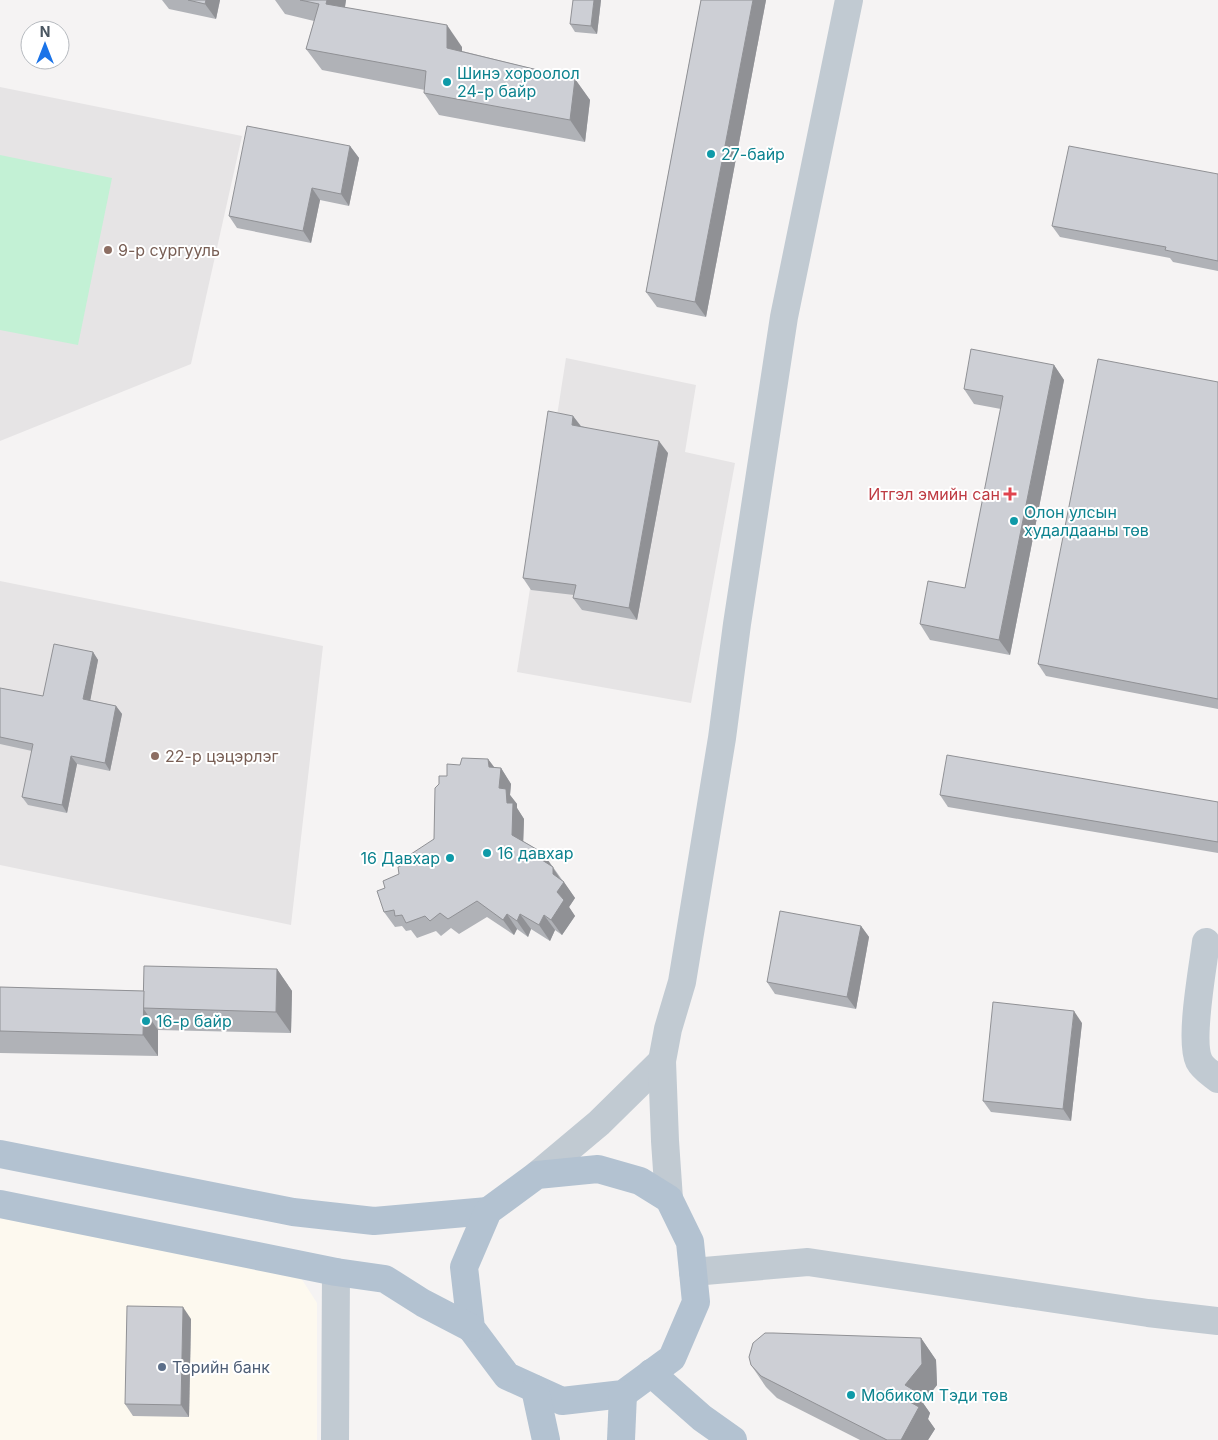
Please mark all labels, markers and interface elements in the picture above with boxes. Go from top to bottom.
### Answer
north arrow [20,20,70,70]
text: N [40,23,50,40]
place label: Шинэ хороолол 24-р байр [457,63,580,101]
marker: Шинэ хороолол 24-р байр [441,76,453,88]
place label: 27-байр [721,144,785,164]
marker: 27-байр [705,148,717,160]
place label: 9-р сургууль [118,240,220,260]
marker: 9-р сургууль [102,244,114,256]
place label: Итгэл эмийн сан [868,484,1000,504]
marker: Итгэл эмийн сан [1004,488,1016,500]
place label: Олон улсын худалдааны төв [1024,502,1149,540]
marker: Олон улсын худалдааны төв [1008,515,1020,527]
place label: 22-р цэцэрлэг [165,746,278,766]
marker: 22-р цэцэрлэг [149,750,161,762]
place label: 16 давхар [497,843,574,863]
marker: 16 давхар [481,847,493,859]
place label: 16 Давхар [360,848,440,868]
marker: 16 Давхар [444,852,456,864]
place label: 16-р байр [156,1011,232,1031]
marker: 16-р байр [140,1015,152,1027]
place label: Төрийн банк [172,1357,270,1377]
marker: Төрийн банк [156,1361,168,1373]
place label: Мобиком Тэди төв [861,1385,1008,1405]
marker: Мобиком Тэди төв [845,1389,857,1401]

